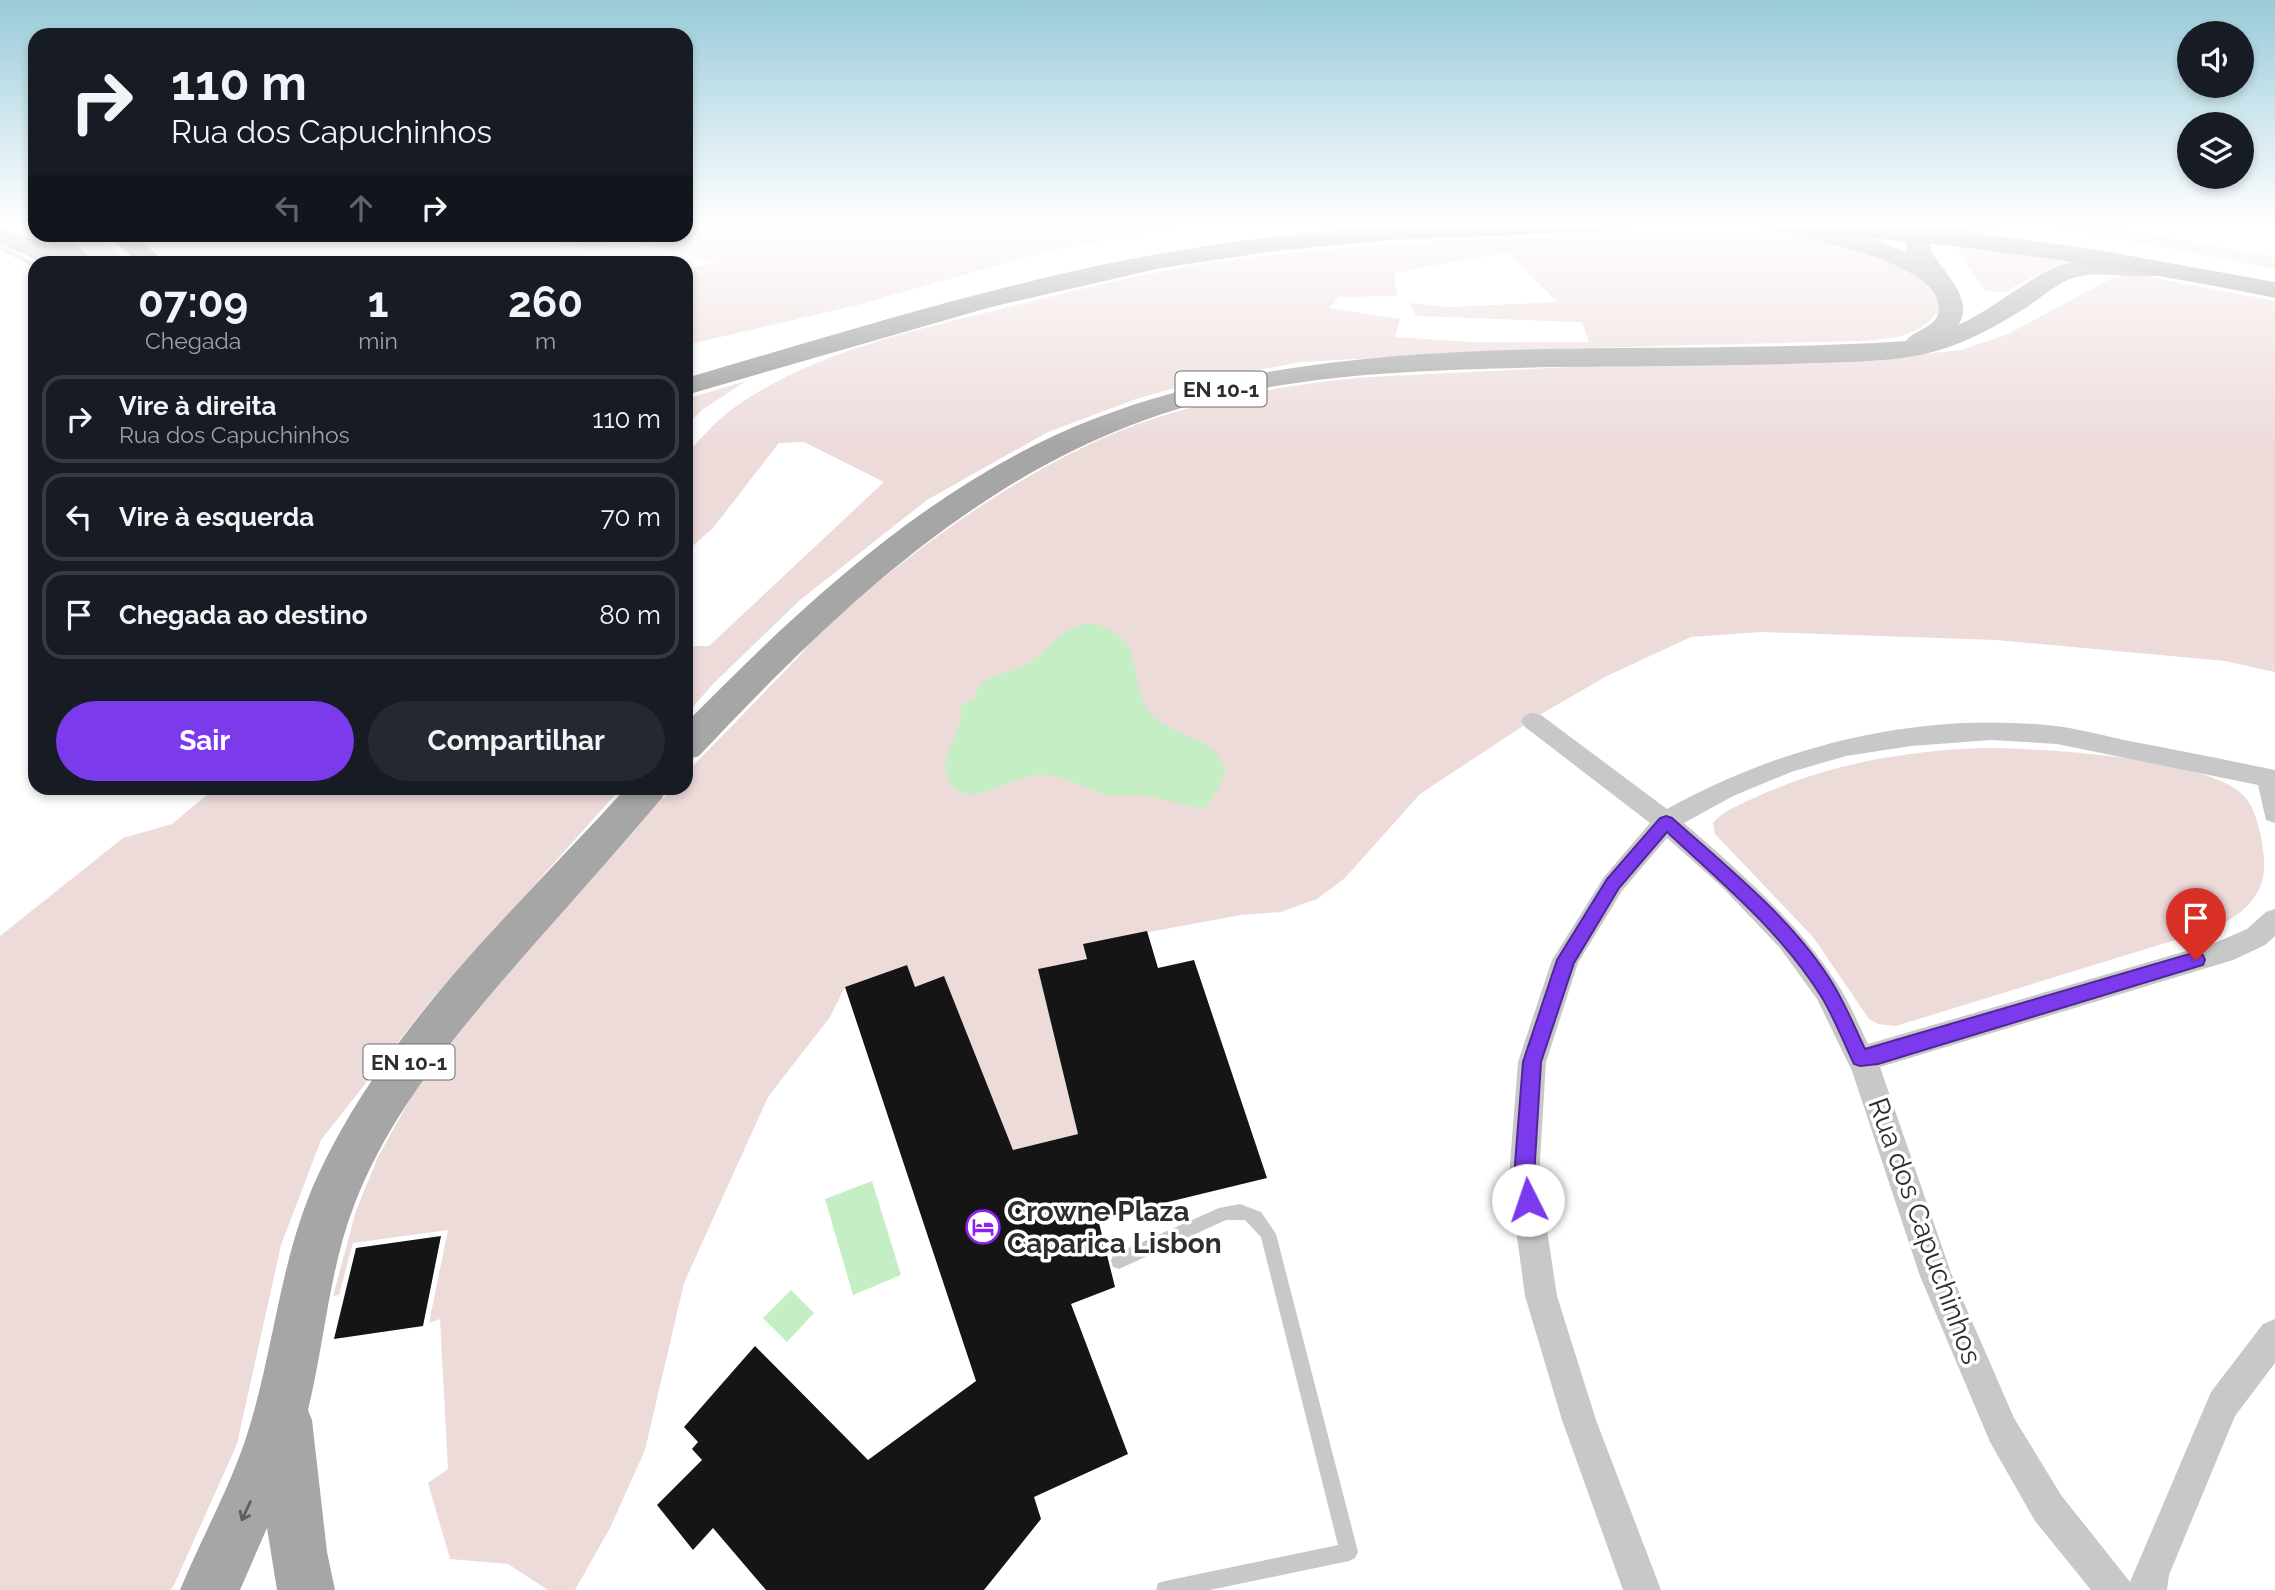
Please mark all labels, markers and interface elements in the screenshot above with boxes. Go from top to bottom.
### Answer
map controls [2177,21,2254,189]
button: sound [2177,21,2254,98]
text: 110 m [171,54,307,111]
icon: right [56,56,147,147]
button: layers [2177,112,2254,189]
text: Rua dos Capuchinhos [171,113,492,150]
icon: left [269,189,307,227]
icon: ahead [342,189,380,227]
icon: right [415,189,453,227]
text: 07:09 [138,278,248,327]
text: 1 [368,278,389,327]
text: 260 [508,278,583,327]
text: Chegada [145,327,241,354]
text: min [358,327,398,354]
text: m [535,327,556,354]
road number: EN 10-1 [1176,372,1266,406]
text: Vire à direita [119,391,276,421]
icon: right [60,400,98,438]
text: 110 m [592,404,661,434]
text: Rua dos Capuchinhos [119,421,350,448]
icon: left [60,498,98,536]
text: Vire à esquerda [119,502,314,532]
text: 70 m [601,502,661,532]
icon: arrive [60,596,98,634]
text: Chegada ao destino [119,600,368,630]
text: 80 m [599,600,661,630]
button: Sair [56,701,354,781]
button: Compartilhar [368,701,665,781]
pin [2166,888,2226,960]
icon: arrive [2177,899,2215,937]
road number: EN 10-1 [364,1044,454,1080]
street label: Rua dos Capuchinhos [1861,1093,1989,1369]
position arrow [1491,1163,1565,1237]
place label: Crowne Plaza Caparica Lisbon [1007,1195,1222,1260]
hotel icon: Crowne Plaza Caparica Lisbon [964,1208,1002,1246]
one-way arrow [239,1500,252,1521]

